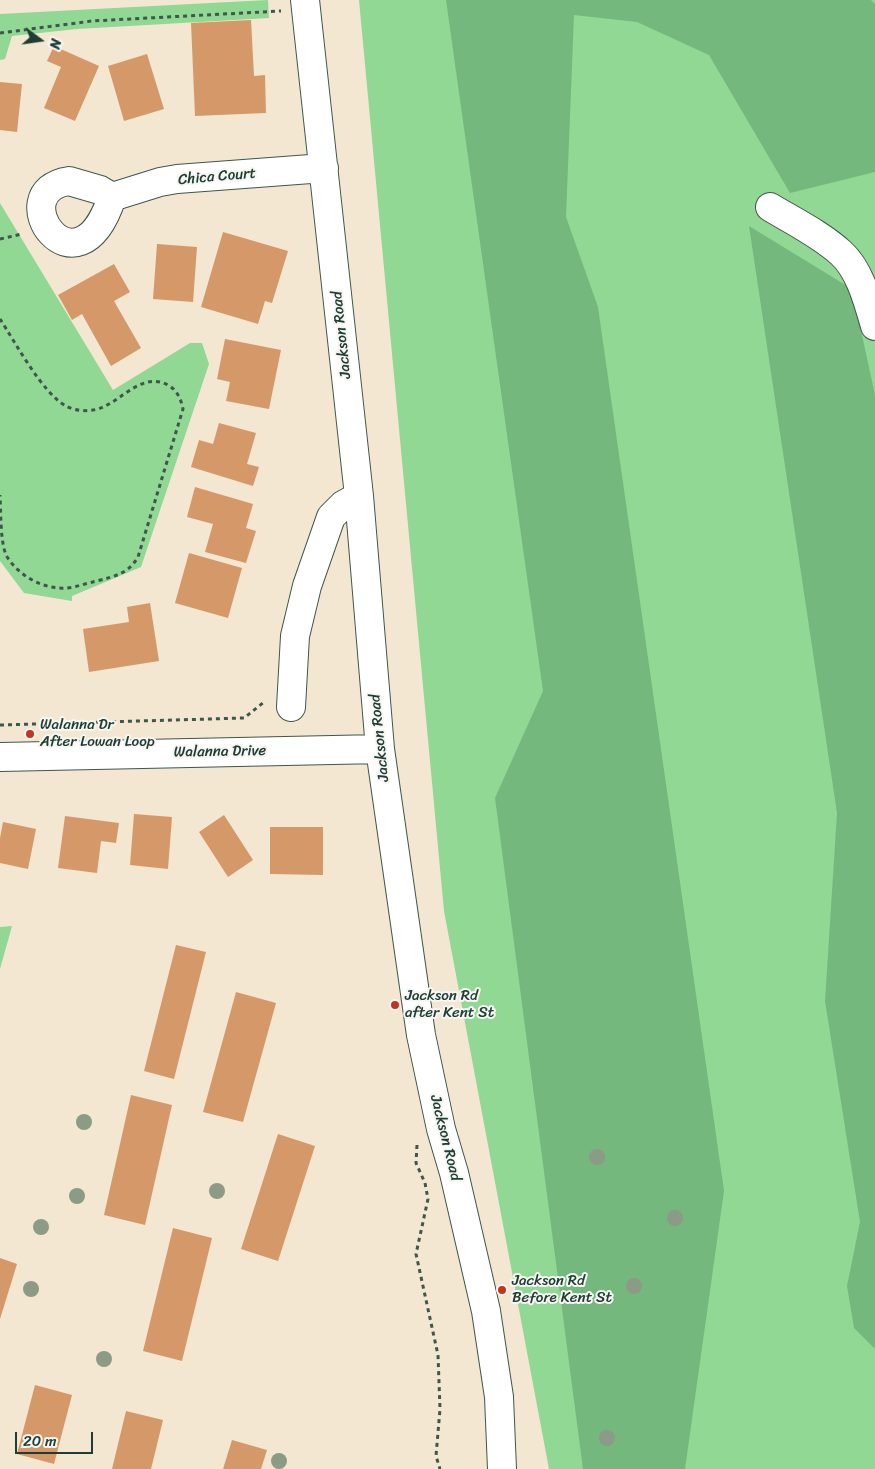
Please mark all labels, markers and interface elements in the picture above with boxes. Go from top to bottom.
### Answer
north arrow [15,15,65,65]
text: N [42,36,68,51]
street label: Chica Court [177,165,257,189]
street label: Jackson Road [328,290,356,380]
street label: Jackson Road [366,693,394,783]
place label: Walanna Dr After Lowan Loop [40,716,155,751]
marker: Walanna Dr After Lowan Loop [24,728,36,740]
street label: Walanna Drive [174,742,266,762]
place label: Jackson Rd after Kent St [405,987,494,1022]
marker: Jackson Rd after Kent St [389,999,401,1011]
street label: Jackson Road [426,1093,464,1183]
place label: Jackson Rd Before Kent St [512,1272,612,1307]
marker: Jackson Rd Before Kent St [496,1284,508,1296]
scale bar [18,1422,95,1454]
text: 20 m [23,1428,57,1454]

